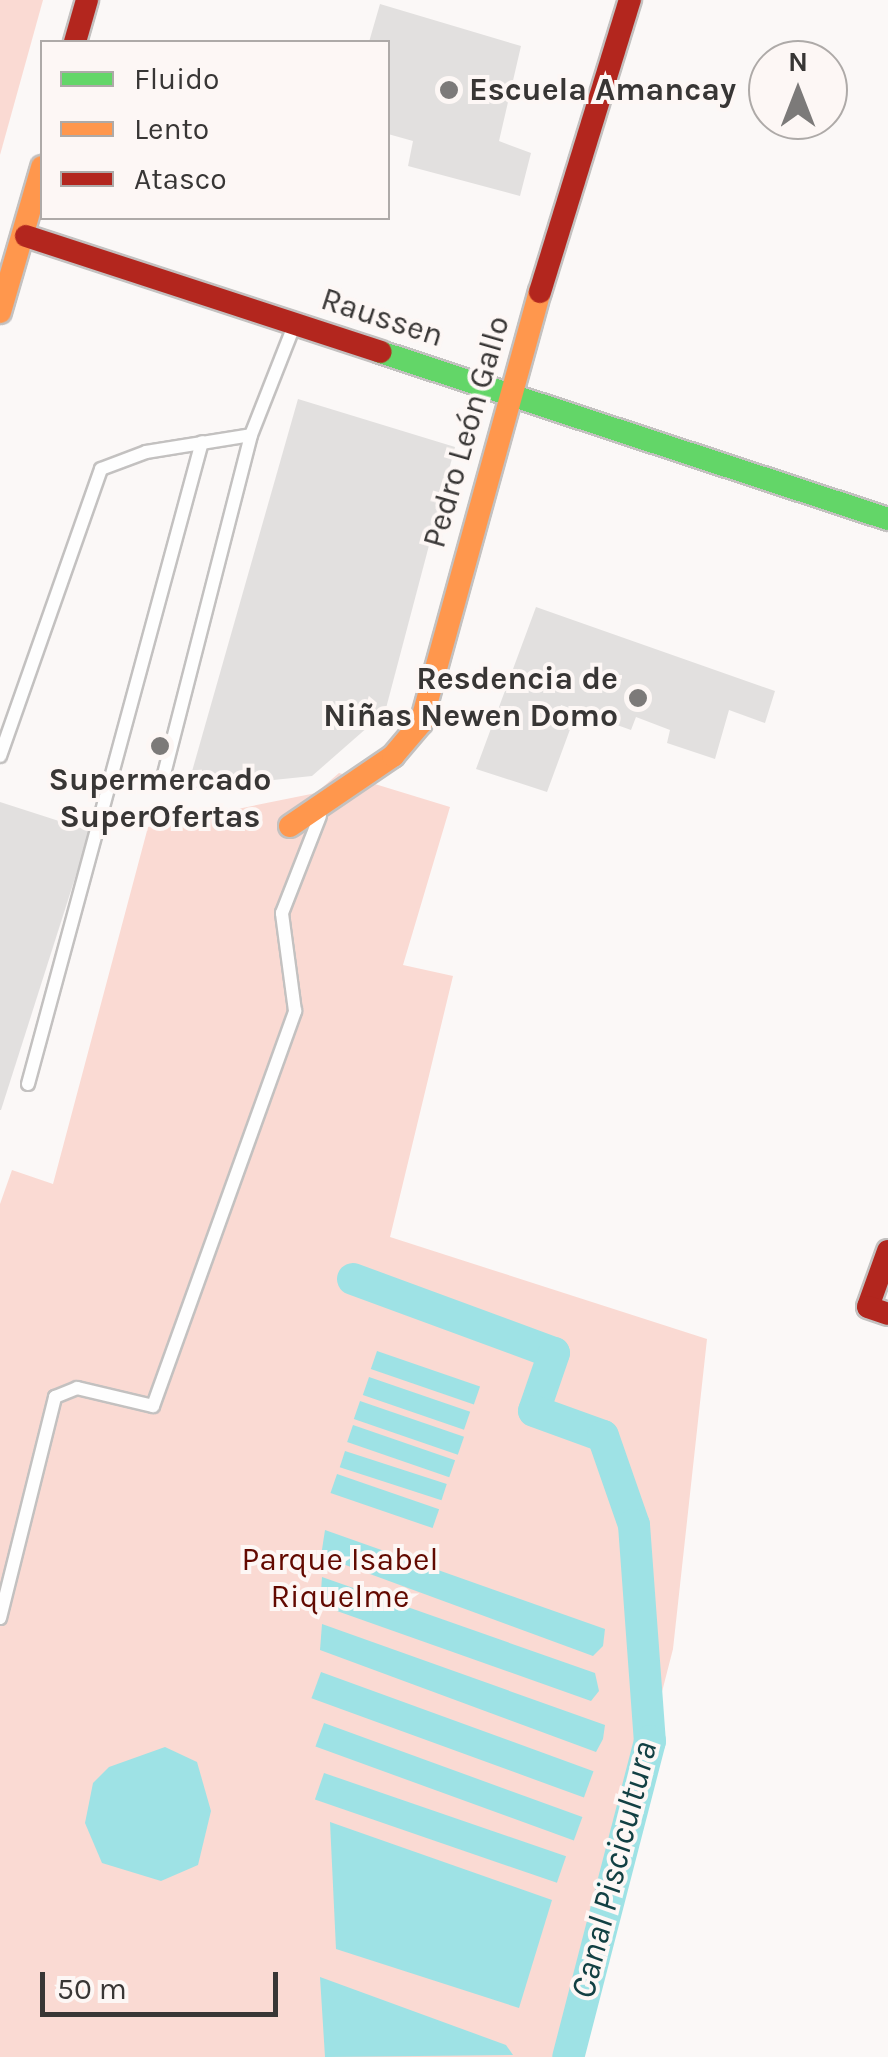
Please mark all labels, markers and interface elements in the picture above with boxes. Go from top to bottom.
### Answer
legend [40,40,390,220]
north arrow [748,40,848,140]
text: N [788,45,808,78]
text: Fluido [134,61,219,97]
place label: Escuela Amancay [469,71,736,109]
marker: Escuela Amancay [438,79,460,101]
text: Lento [134,111,209,147]
text: Atasco [134,161,227,197]
street label: Raussen [316,280,448,356]
street label: Pedro León Gallo [416,312,518,552]
place label: Resdencia de Niñas Newen Domo [323,661,618,736]
marker: Resdencia de Niñas Newen Domo [627,687,649,709]
marker: Supermercado SuperOfertas [149,735,171,757]
place label: Supermercado SuperOfertas [49,762,271,837]
park label: Parque Isabel Riquelme [242,1542,438,1617]
water label: Canal Piscicultura [562,1737,666,2003]
scale bar [45,1952,282,2014]
text: 50 m [57,1971,127,2007]

